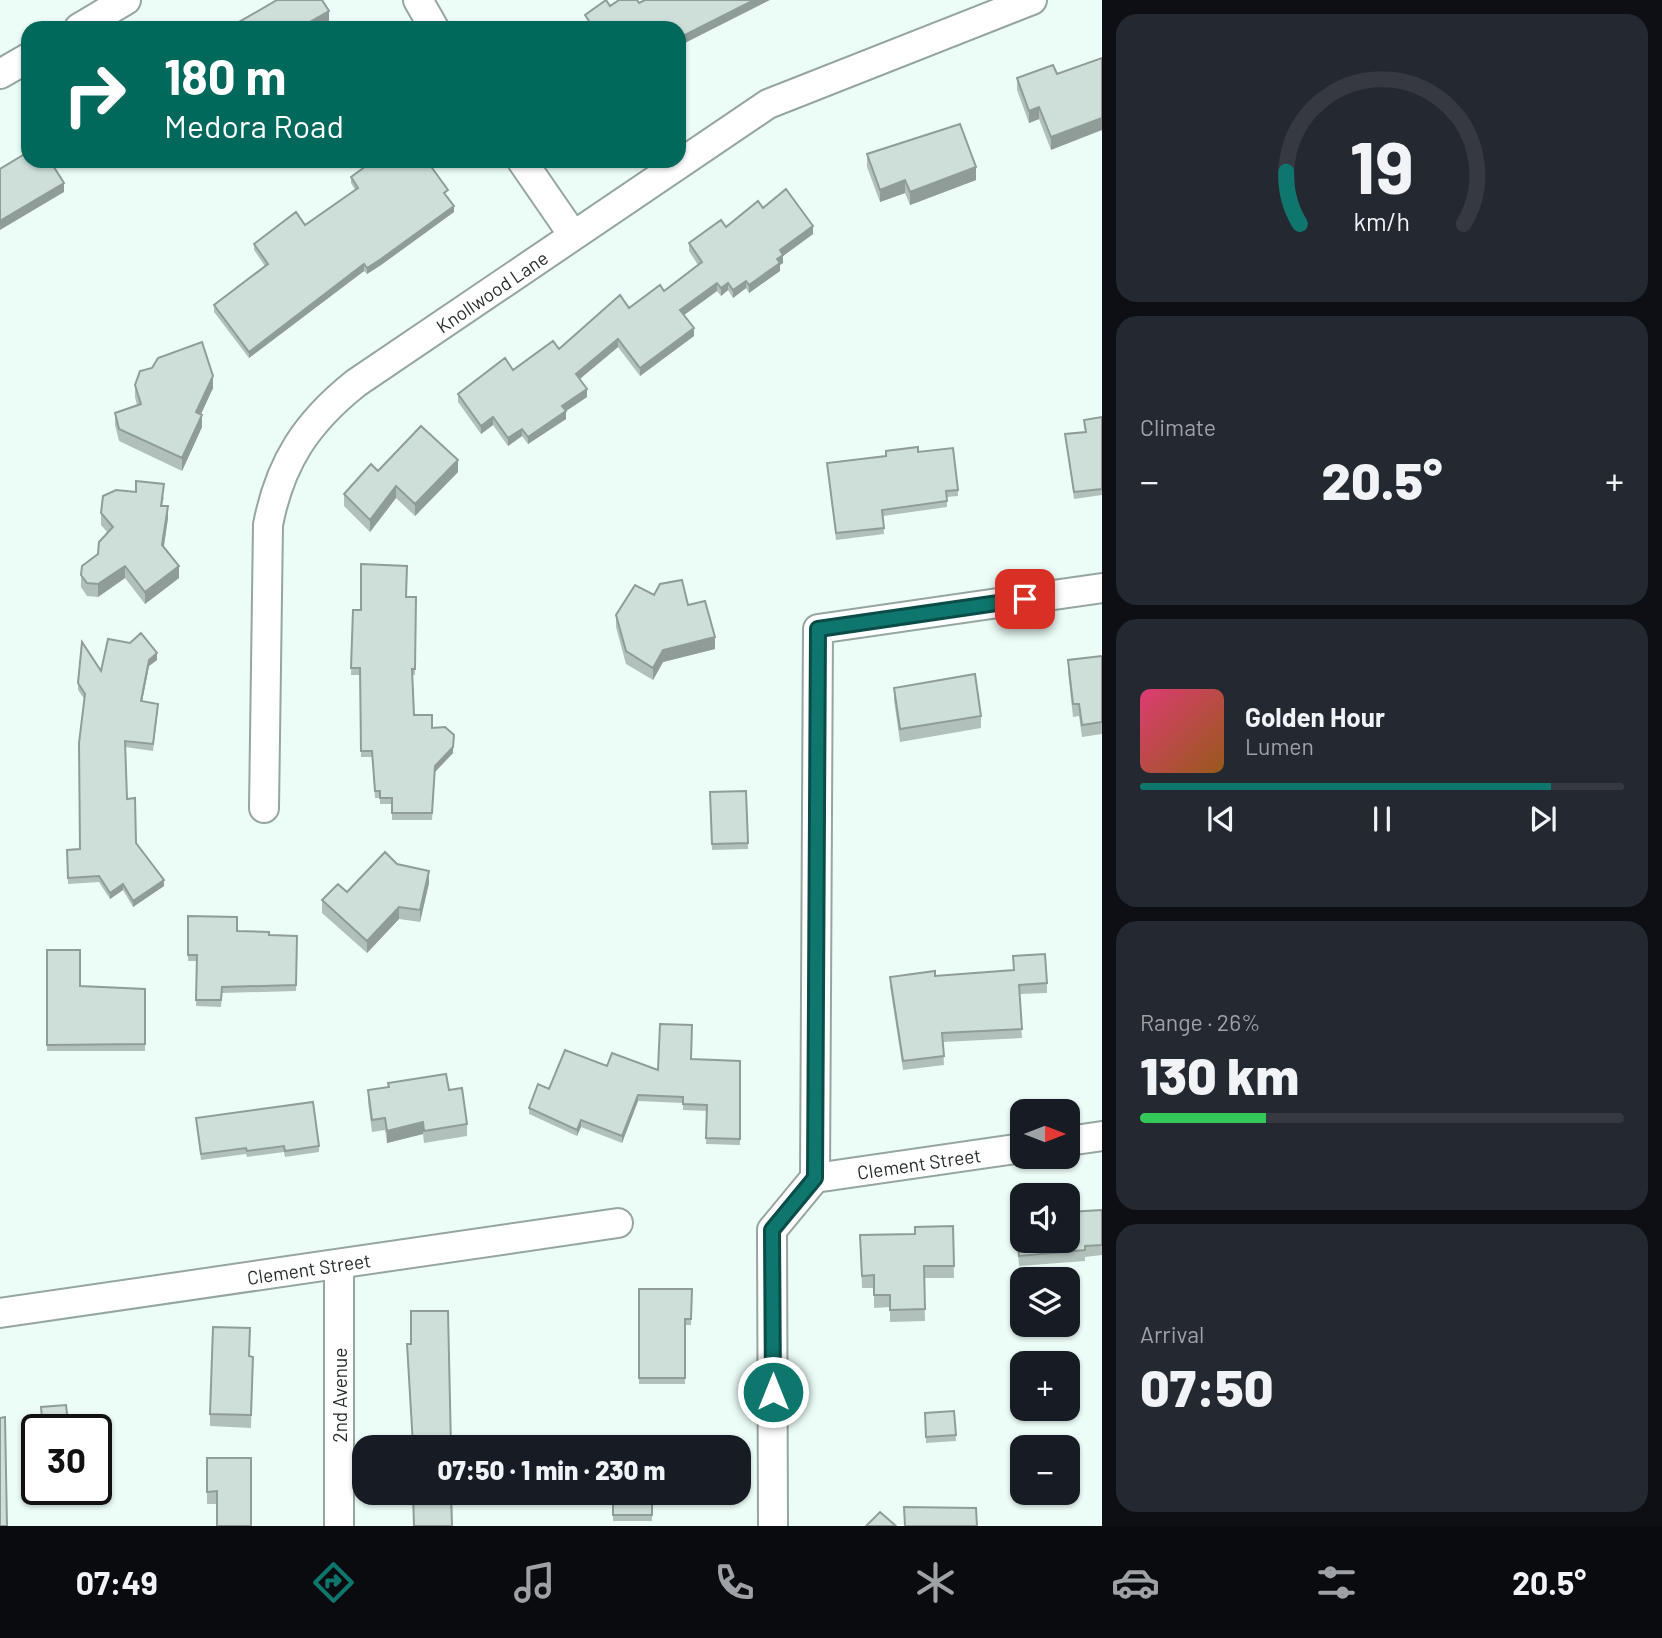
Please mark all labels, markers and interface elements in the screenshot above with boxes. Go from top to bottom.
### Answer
text: 180 m [164,46,287,105]
icon: right [49,49,140,140]
text: Medora Road [164,106,344,144]
text: 19 [1350,122,1414,210]
text: km/h [1354,206,1410,236]
street label: Knollwood Lane [431,245,552,337]
text: Climate [1140,413,1216,441]
text: 20.5° [1321,448,1443,510]
text: − [1140,457,1159,503]
text: + [1605,457,1624,503]
pin [995,569,1055,629]
icon: arrive [1006,580,1044,618]
text: Golden Hour [1245,701,1385,732]
text: Lumen [1245,732,1314,760]
icon: previous [1202,800,1240,838]
icon: pause [1363,800,1401,838]
icon: next [1524,800,1562,838]
text: Range · 26% [1140,1008,1261,1036]
text: 130 km [1140,1043,1299,1105]
north arrow [1010,1099,1080,1169]
map controls [1010,1099,1080,1505]
street label: Clement Street [856,1143,982,1183]
button: sound [1010,1183,1080,1253]
street label: Clement Street [245,1248,372,1288]
button: layers [1010,1267,1080,1337]
text: Arrival [1140,1320,1204,1348]
street label: 2nd Avenue [328,1348,351,1442]
button: + [1010,1351,1080,1421]
position arrow [736,1355,810,1429]
text: 07:50 [1140,1355,1273,1417]
speed limit sign: 30 [21,1414,112,1505]
button: − [1010,1435,1080,1505]
text: 07:50 · 1 min · 230 m [438,1454,665,1485]
icon: directions [309,1558,358,1607]
icon: music [510,1558,559,1607]
icon: phone [710,1558,759,1607]
icon: climate [911,1558,960,1607]
icon: car [1111,1558,1160,1607]
icon: filters [1312,1558,1361,1607]
text: 07:49 [76,1563,158,1601]
text: 20.5° [1512,1563,1586,1601]

